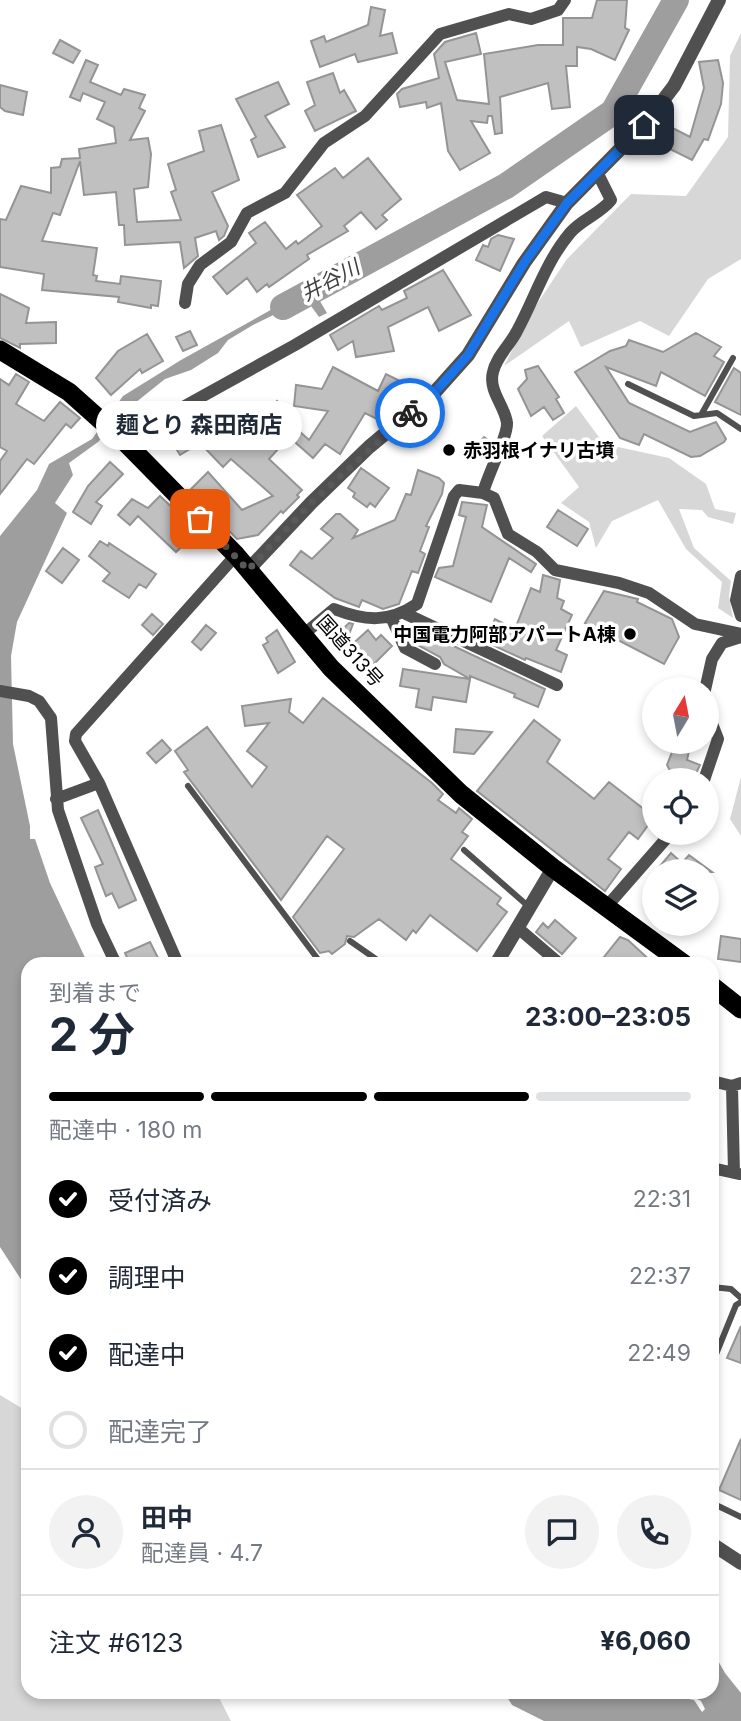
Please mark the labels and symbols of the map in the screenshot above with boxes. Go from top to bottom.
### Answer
pin [614,95,674,155]
water label: 井谷川 [296,253,365,306]
courier [375,378,445,448]
callout: 麺とり 森田商店 [97,400,303,449]
place label: 赤羽根イナリ古墳 [463,439,615,462]
marker: 赤羽根イナリ古墳 [441,442,457,458]
pin [170,489,230,549]
street label: 国道313号 [312,611,388,691]
place label: 中国電力阿部アパートA棟 [393,623,616,646]
marker: 中国電力阿部アパートA棟 [622,626,638,642]
north arrow [642,677,719,754]

